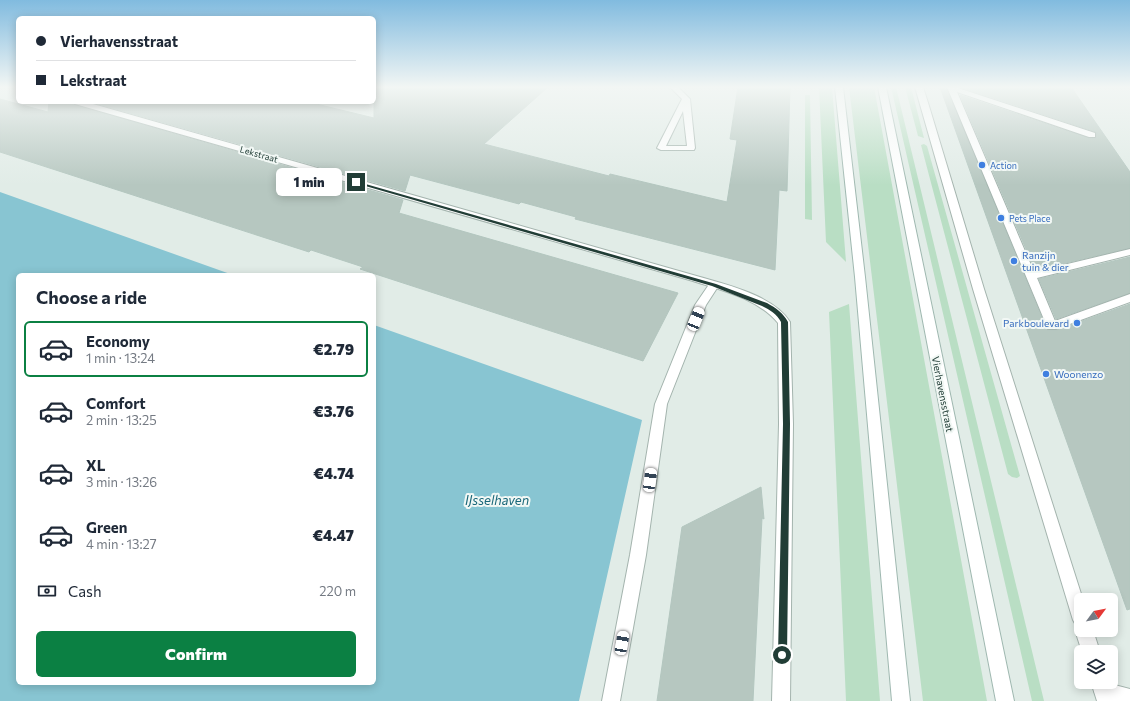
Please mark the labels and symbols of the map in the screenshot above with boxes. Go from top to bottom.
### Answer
street label: Lekstraat [239,143,280,165]
marker: Action [977,160,987,170]
place label: Action [990,160,1017,171]
callout: 1 min [276,168,342,196]
route end [347,173,365,191]
marker: Pets Place [996,213,1006,223]
place label: Pets Place [1009,213,1051,224]
place label: Ranzijn tuin & dier [1022,249,1069,273]
marker: Ranzijn tuin & dier [1009,256,1019,266]
car [686,306,706,332]
place label: Parkboulevard [1003,317,1069,329]
marker: Parkboulevard [1072,318,1082,328]
street label: Vierhavensstraat [930,355,956,433]
place label: Woonenzo [1054,368,1103,380]
marker: Woonenzo [1041,369,1051,379]
car [642,467,658,493]
water label: IJsselhaven [465,492,529,508]
north arrow [1074,593,1118,637]
car [614,630,630,656]
route start [773,646,791,664]

